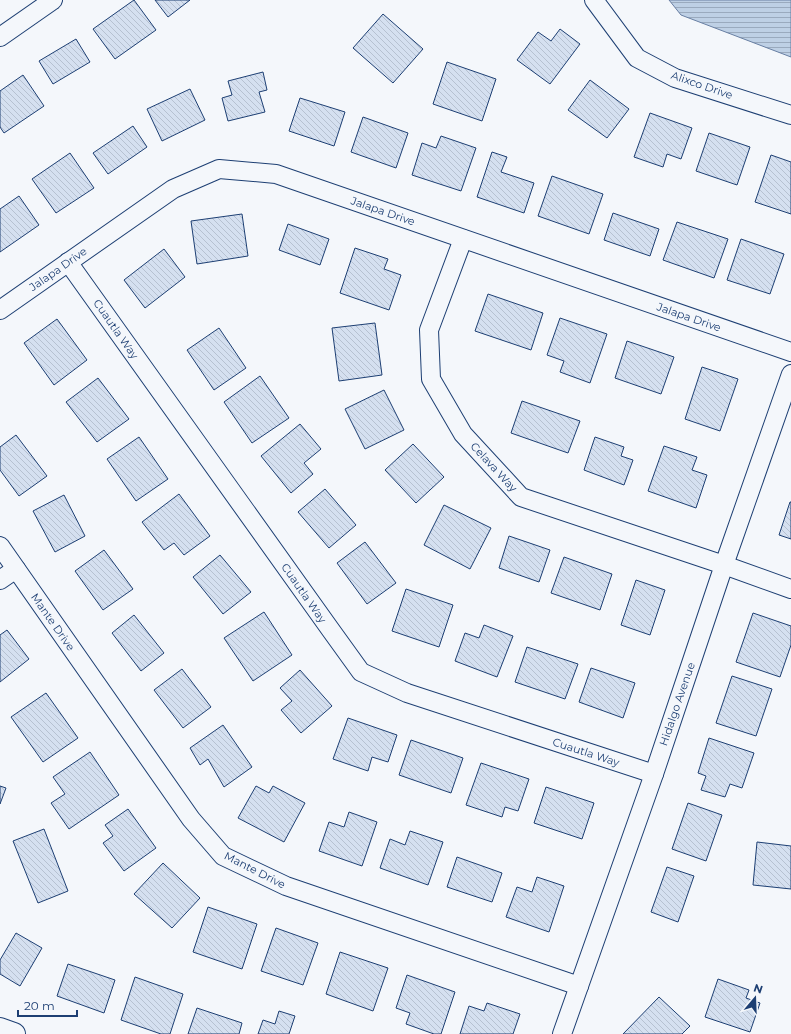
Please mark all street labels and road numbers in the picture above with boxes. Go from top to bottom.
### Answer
street label: Alixco Drive [669,68,735,102]
street label: Jalapa Drive [348,193,417,229]
street label: Jalapa Drive [26,244,90,295]
street label: Cuautla Way [90,297,142,362]
street label: Jalapa Drive [654,299,723,335]
street label: Celava Way [468,439,520,495]
street label: Cuautla Way [278,561,330,626]
street label: Mante Drive [28,591,78,654]
street label: Hidalgo Avenue [656,660,698,748]
street label: Cuautla Way [551,735,621,769]
street label: Mante Drive [222,849,288,892]

